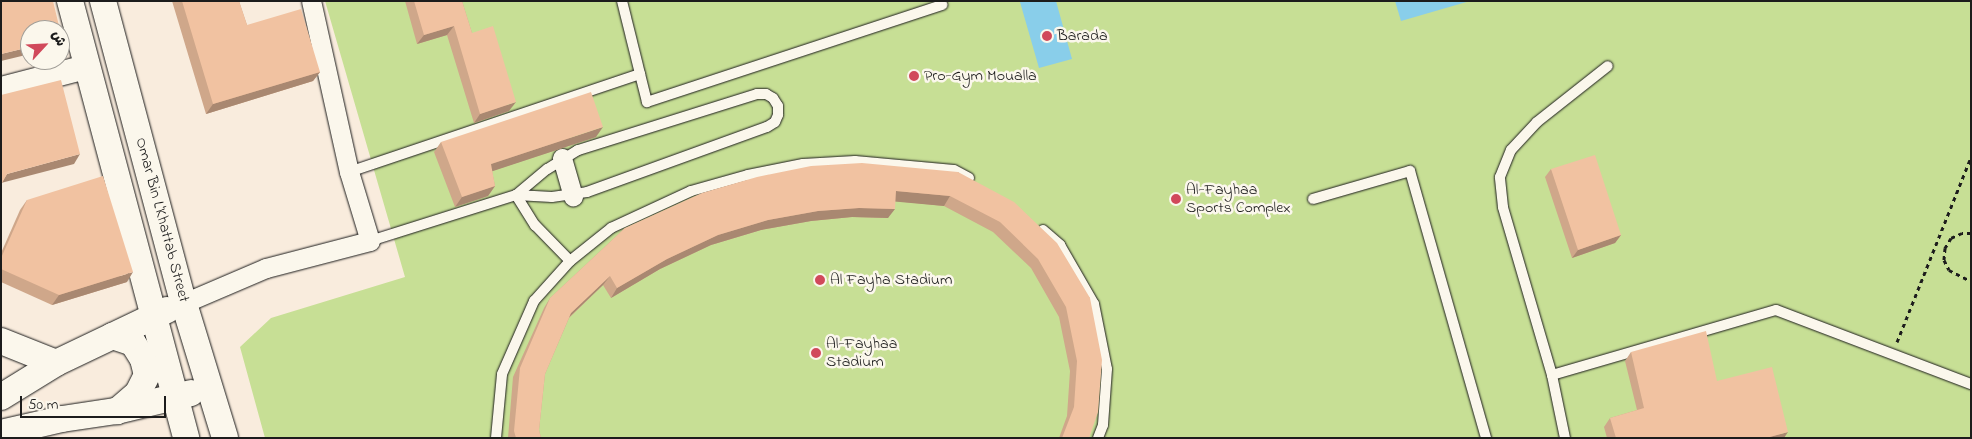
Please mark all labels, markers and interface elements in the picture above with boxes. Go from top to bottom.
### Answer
north arrow [20,20,70,70]
place label: Barada [1057,26,1108,46]
text: ش [45,27,71,50]
marker: Barada [1041,30,1053,42]
place label: Pro-Gym Moualla [924,66,1037,86]
marker: Pro-Gym Moualla [908,70,920,82]
street label: Omar Bin L'Khattab Street [131,136,193,304]
place label: Al-Fayhaa Sports Complex [1186,180,1291,218]
marker: Al-Fayhaa Sports Complex [1170,193,1182,205]
place label: Al Fayha Stadium [830,270,952,290]
marker: Al Fayha Stadium [814,274,826,286]
place label: Al-Fayhaa Stadium [826,334,897,372]
marker: Al-Fayhaa Stadium [810,347,822,359]
scale bar [22,386,169,418]
text: 50 m [28,394,58,416]

